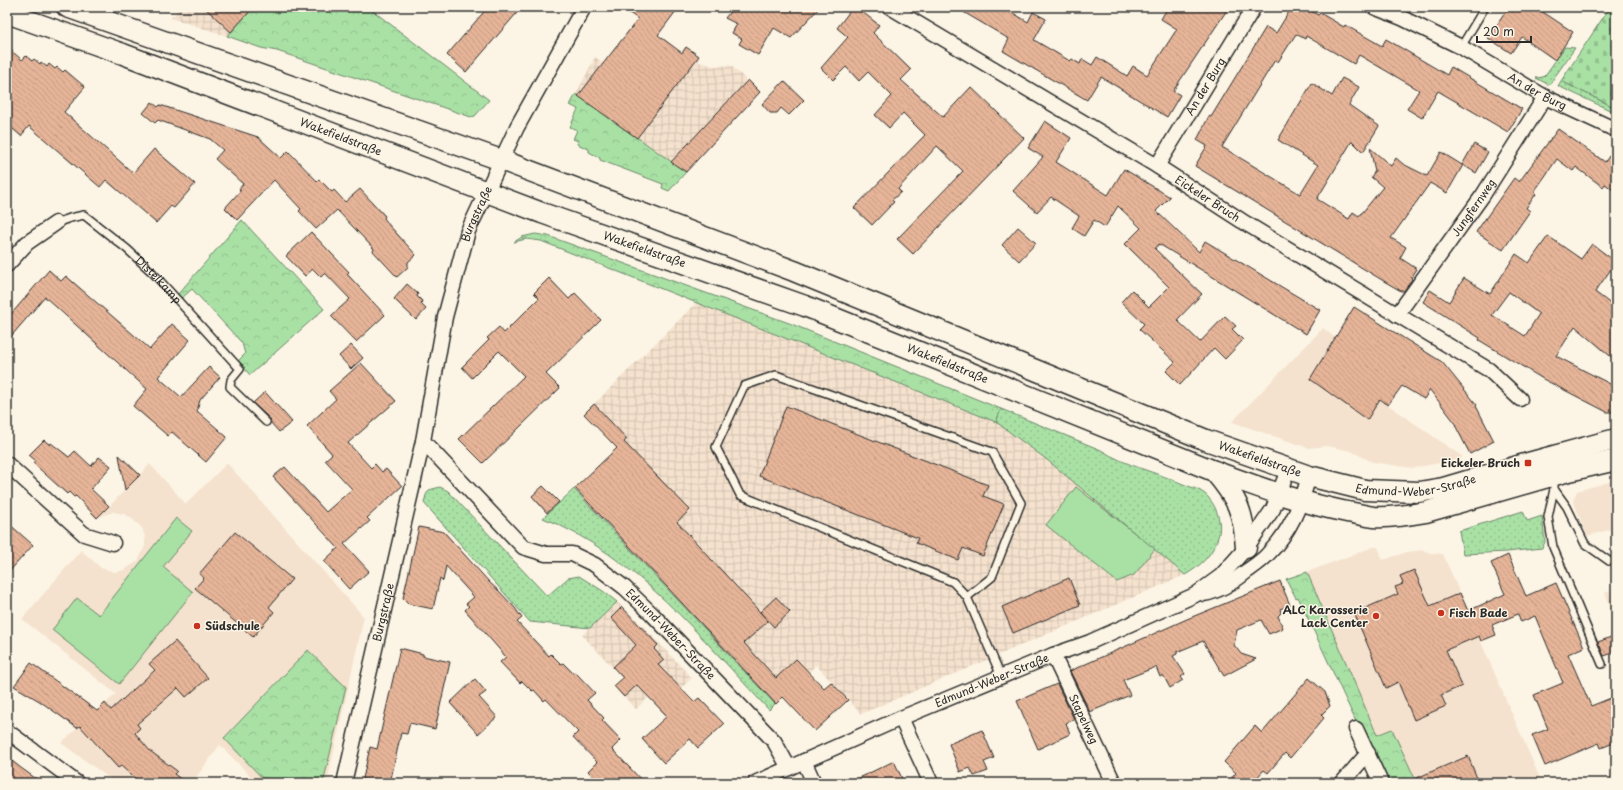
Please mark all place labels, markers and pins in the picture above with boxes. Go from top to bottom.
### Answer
place label: Eickeler Bruch [1441,454,1520,471]
marker: Eickeler Bruch [1523,458,1533,468]
place label: ALC Karosserie Lack Center [1283,601,1368,631]
place label: Fisch Bade [1449,604,1508,621]
marker: Fisch Bade [1436,608,1446,618]
marker: ALC Karosserie Lack Center [1371,611,1381,621]
place label: Südschule [205,617,260,634]
marker: Südschule [192,621,202,631]

